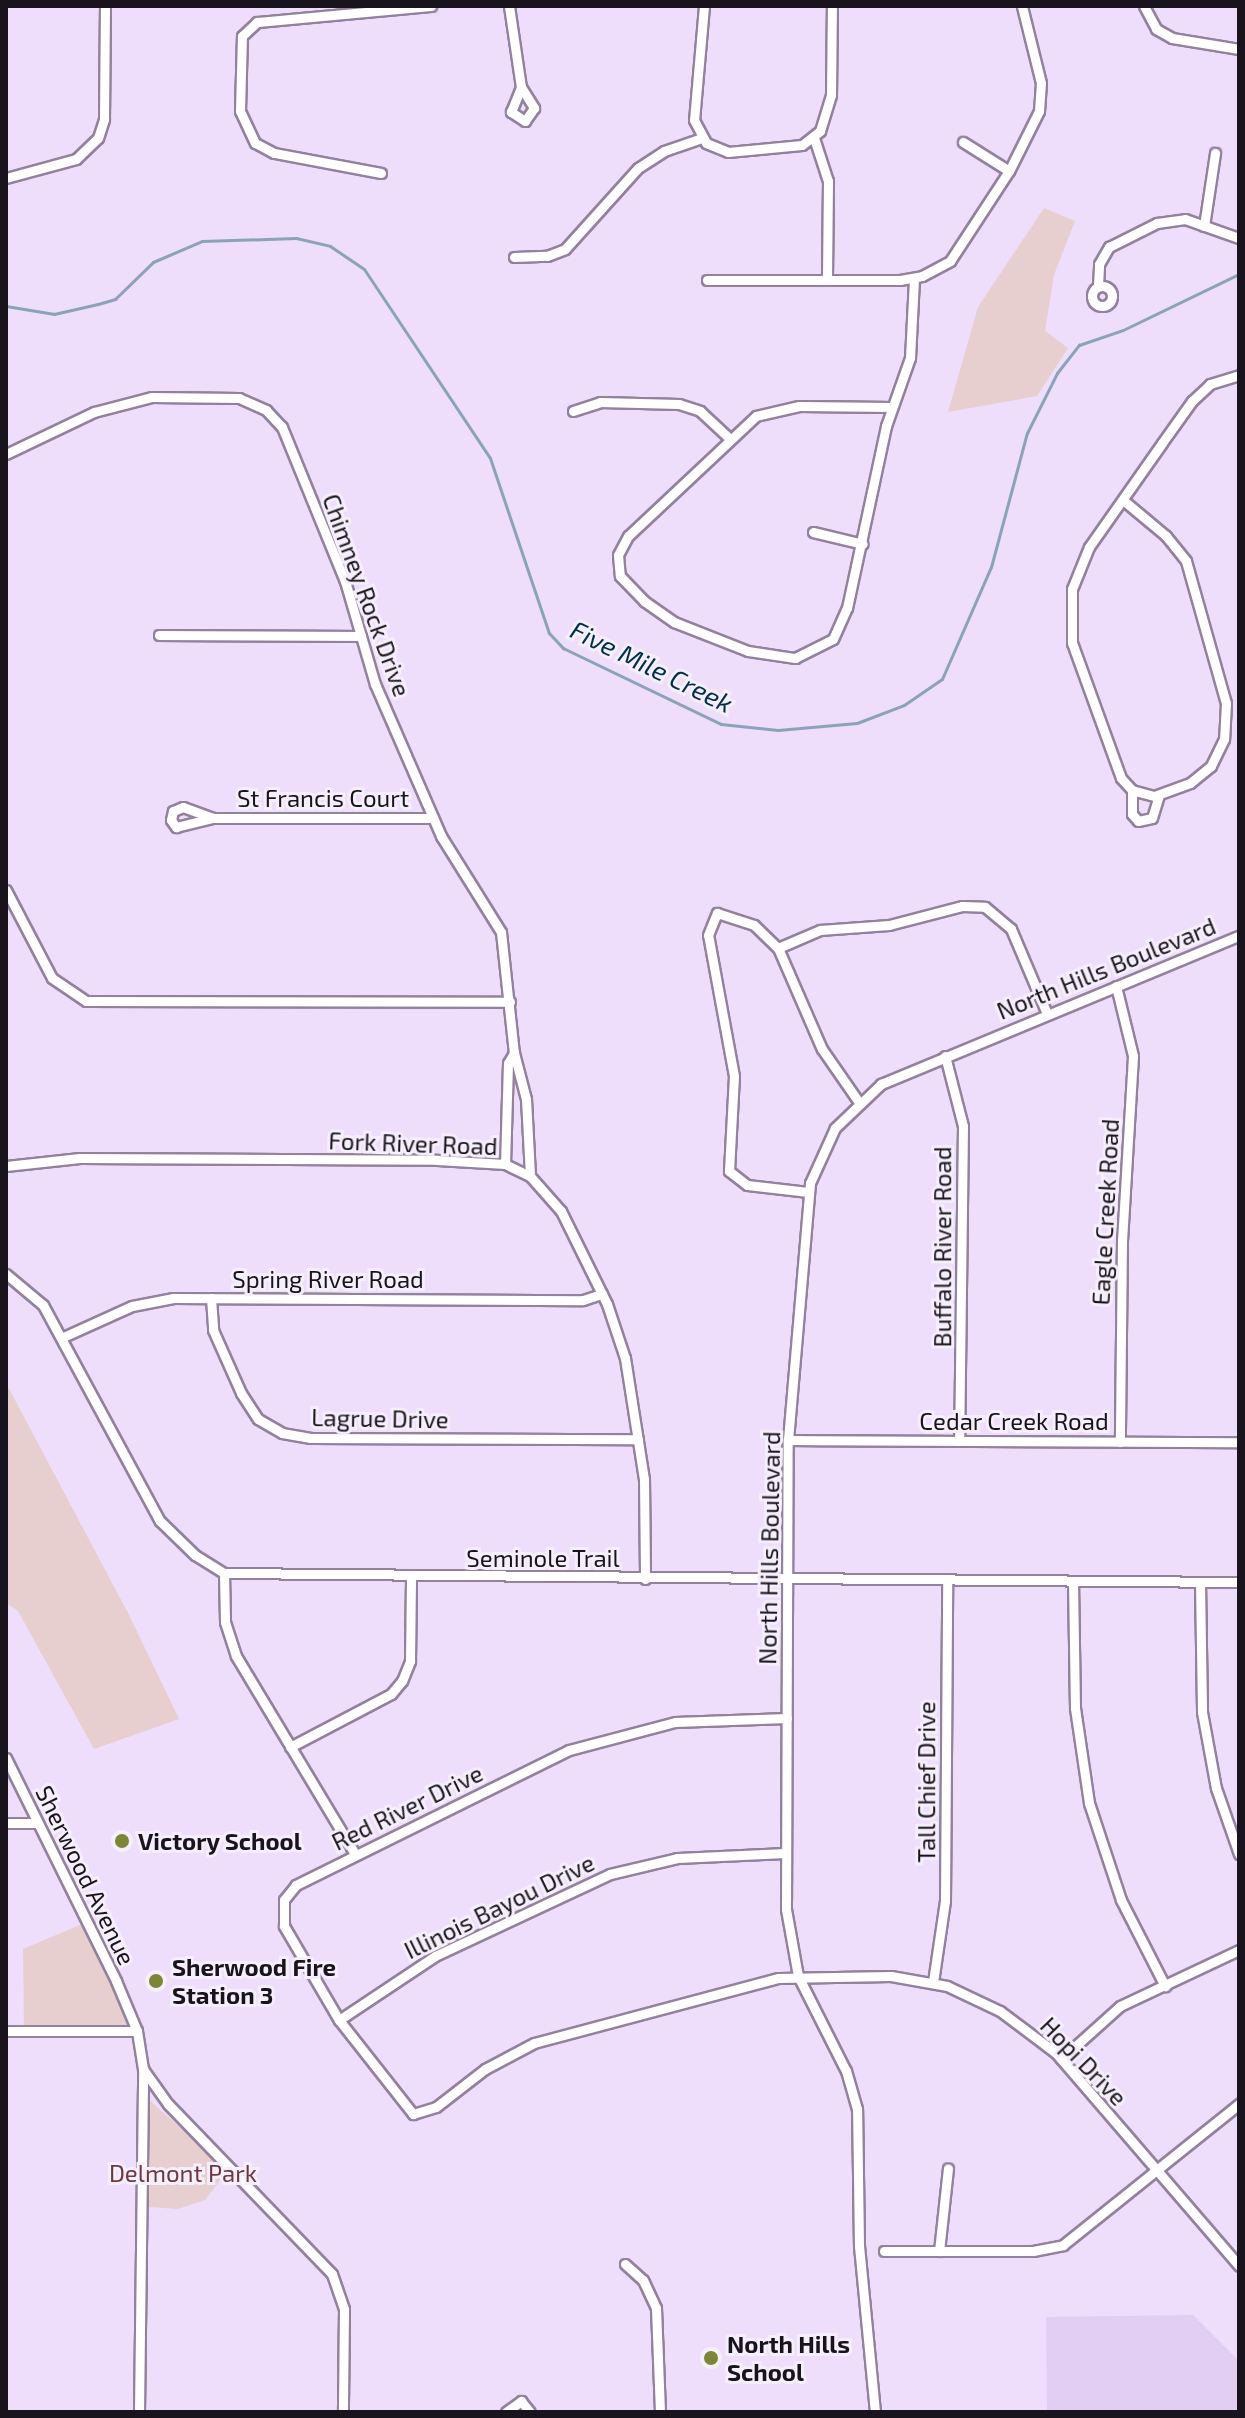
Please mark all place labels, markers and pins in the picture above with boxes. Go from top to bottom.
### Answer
place label: Victory School [138,1827,302,1855]
marker: Victory School [113,1832,131,1850]
place label: Sherwood Fire Station 3 [172,1953,336,2009]
marker: Sherwood Fire Station 3 [147,1972,165,1990]
place label: North Hills School [727,2330,850,2386]
marker: North Hills School [702,2349,720,2367]

